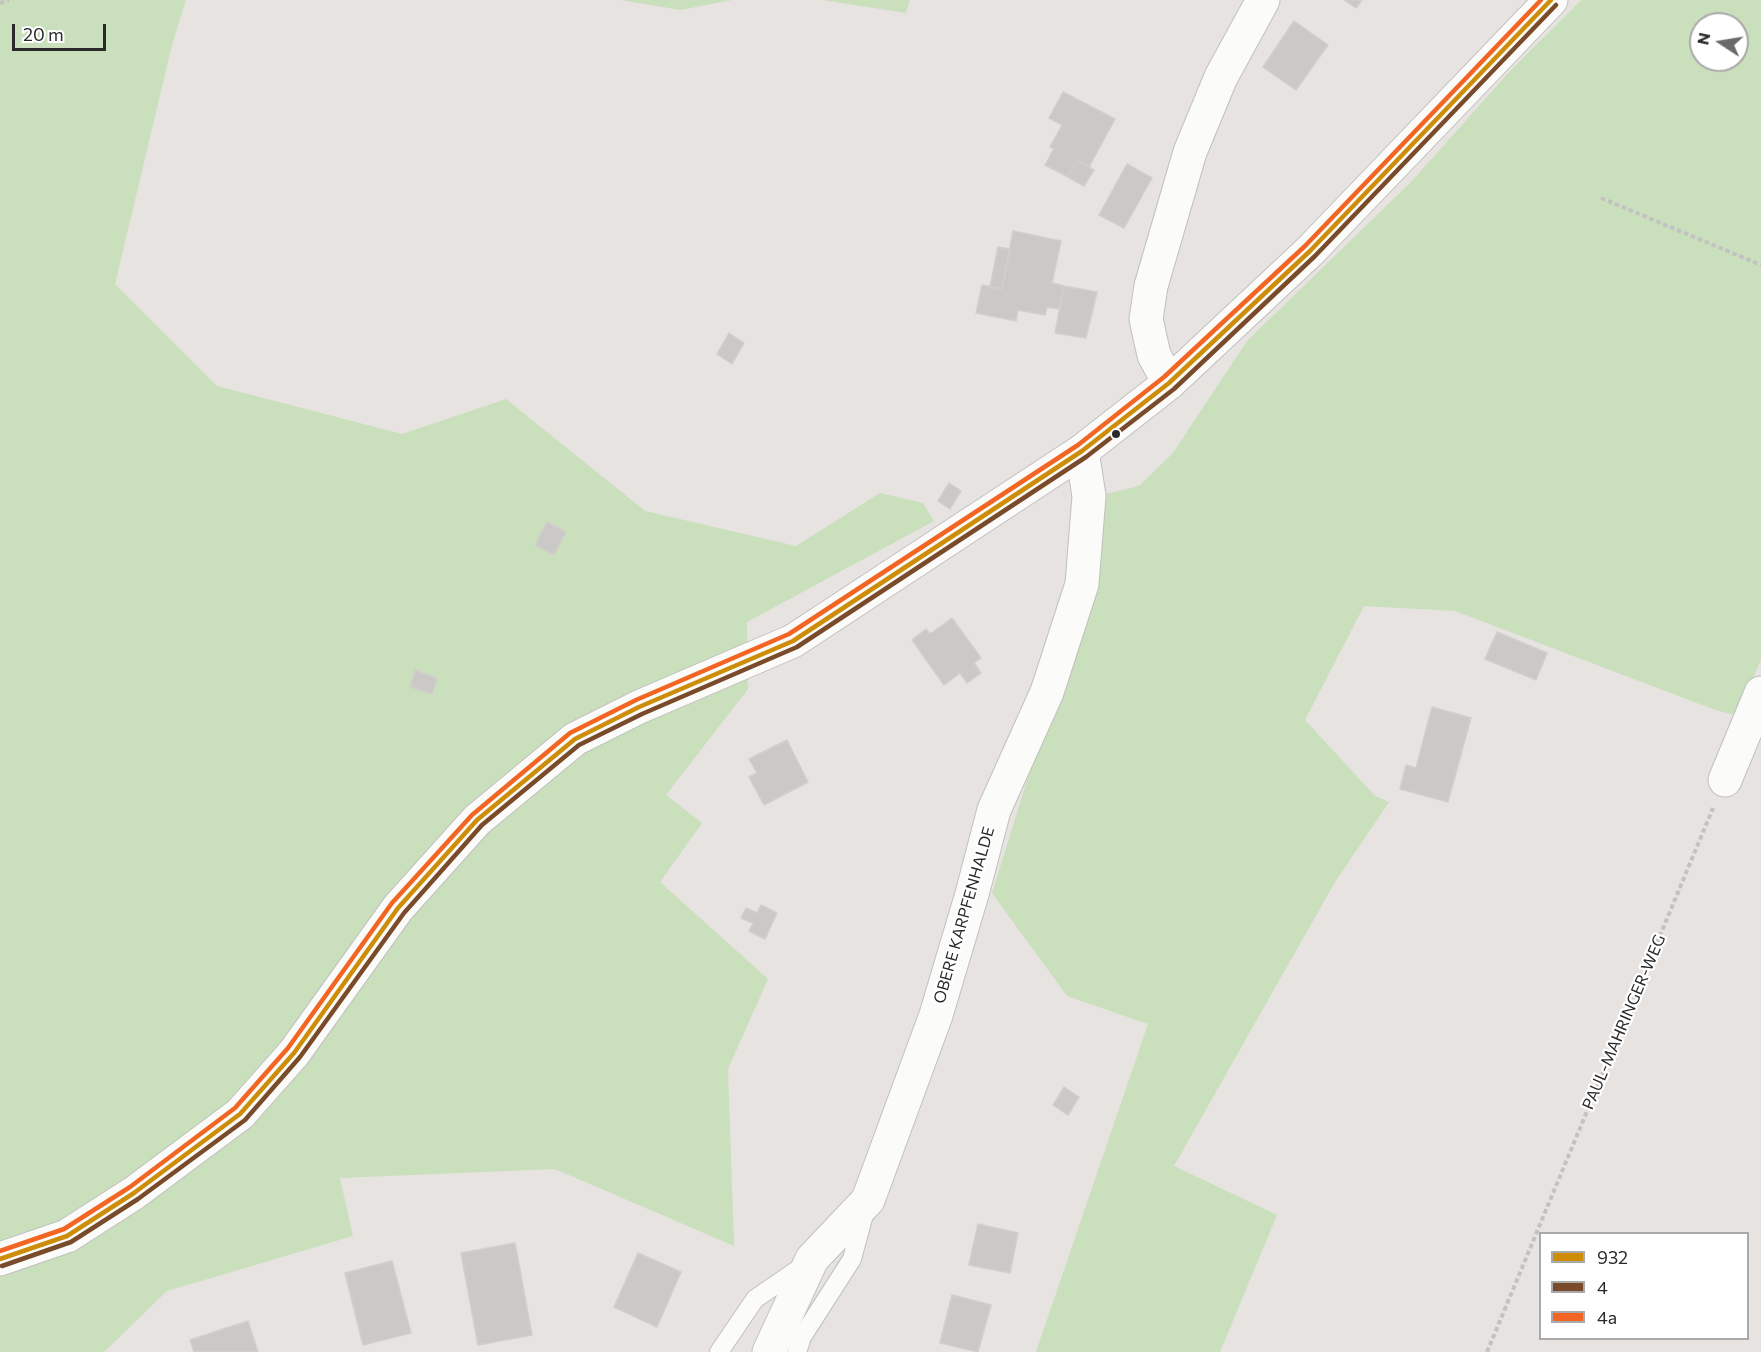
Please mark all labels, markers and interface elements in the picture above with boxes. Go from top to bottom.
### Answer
scale bar [15,12,110,50]
north arrow [1689,12,1749,72]
text: 20 m [23,23,64,45]
text: N [1692,31,1713,46]
unlabelled marker [1110,428,1122,440]
street label: OBERE KARPFENHALDE [930,824,998,1006]
street label: PAUL-MAHRINGER-WEG [1578,932,1670,1112]
legend [1539,1232,1749,1340]
text: 932 [1597,1246,1628,1268]
text: 4 [1597,1276,1608,1298]
text: 4a [1597,1306,1617,1328]

